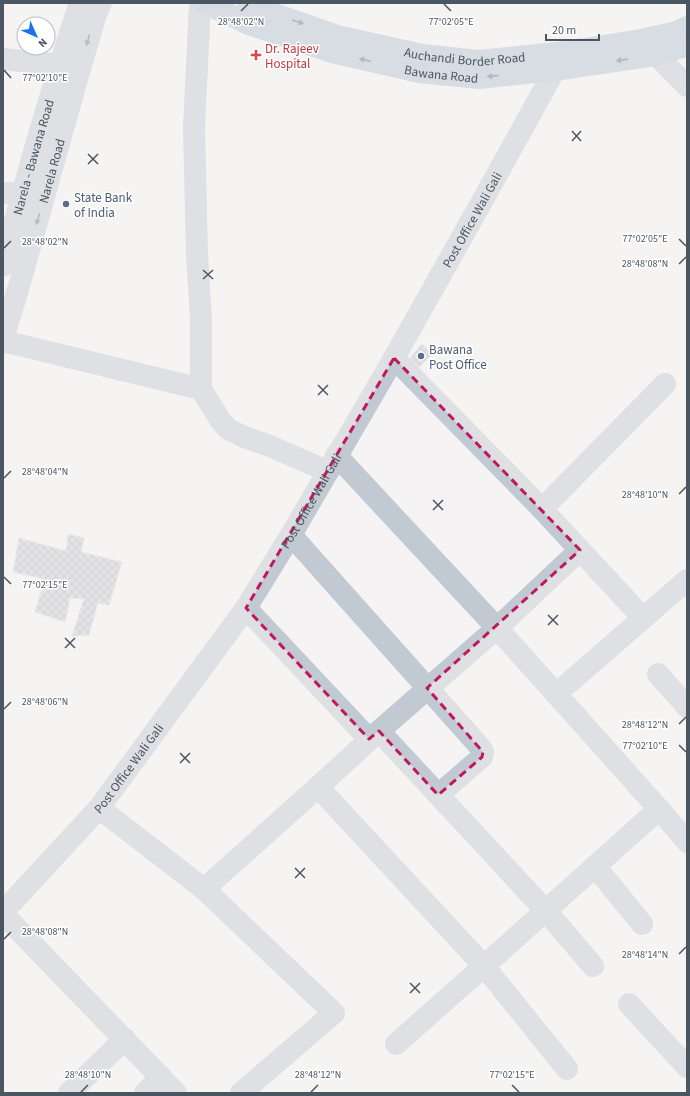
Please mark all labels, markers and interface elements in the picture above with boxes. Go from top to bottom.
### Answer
text: 28°48'02"N [218,15,264,29]
text: 77°02'05"E [428,15,474,29]
north arrow [16,16,56,56]
scale bar [546,16,599,42]
one-way arrow [292,19,304,25]
text: 20 m [552,22,576,39]
one-way arrow [85,34,91,46]
text: N [35,35,51,51]
place label: Dr. Rajeev Hospital [265,40,319,73]
street label: Auchandi Border Road [402,43,526,71]
marker: Dr. Rajeev Hospital [250,49,262,61]
one-way arrow [358,56,371,62]
one-way arrow [616,57,628,63]
street label: Bawana Road [402,61,479,88]
text: 77°02'10"E [22,71,68,85]
one-way arrow [487,73,499,80]
street label: Narela - Bawana Road [9,97,59,217]
street label: Narela Road [35,137,70,205]
street label: Post Office Wali Gali [439,169,507,271]
place label: State Bank of India [74,189,133,222]
marker: State Bank of India [61,199,71,209]
one-way arrow [35,213,41,225]
text: 77°02'05"E [622,232,668,246]
text: 28°48'02"N [22,235,68,249]
text: 28°48'08"N [622,257,668,271]
place label: Bawana Post Office [429,341,487,374]
marker: Bawana Post Office [416,351,426,361]
street label: Post Office Wali Gali [277,451,346,552]
text: 28°48'04"N [22,465,68,479]
text: 28°48'10"N [622,488,668,502]
text: 77°02'15"E [22,578,68,592]
text: 28°48'06"N [22,695,68,709]
text: 28°48'12"N [622,718,668,732]
street label: Post Office Wali Gali [90,720,168,818]
text: 77°02'10"E [622,739,668,753]
text: 28°48'08"N [22,925,68,939]
text: 28°48'14"N [622,948,668,962]
text: 28°48'10"N [65,1068,111,1082]
text: 28°48'12"N [295,1068,341,1082]
text: 77°02'15"E [489,1068,535,1082]

